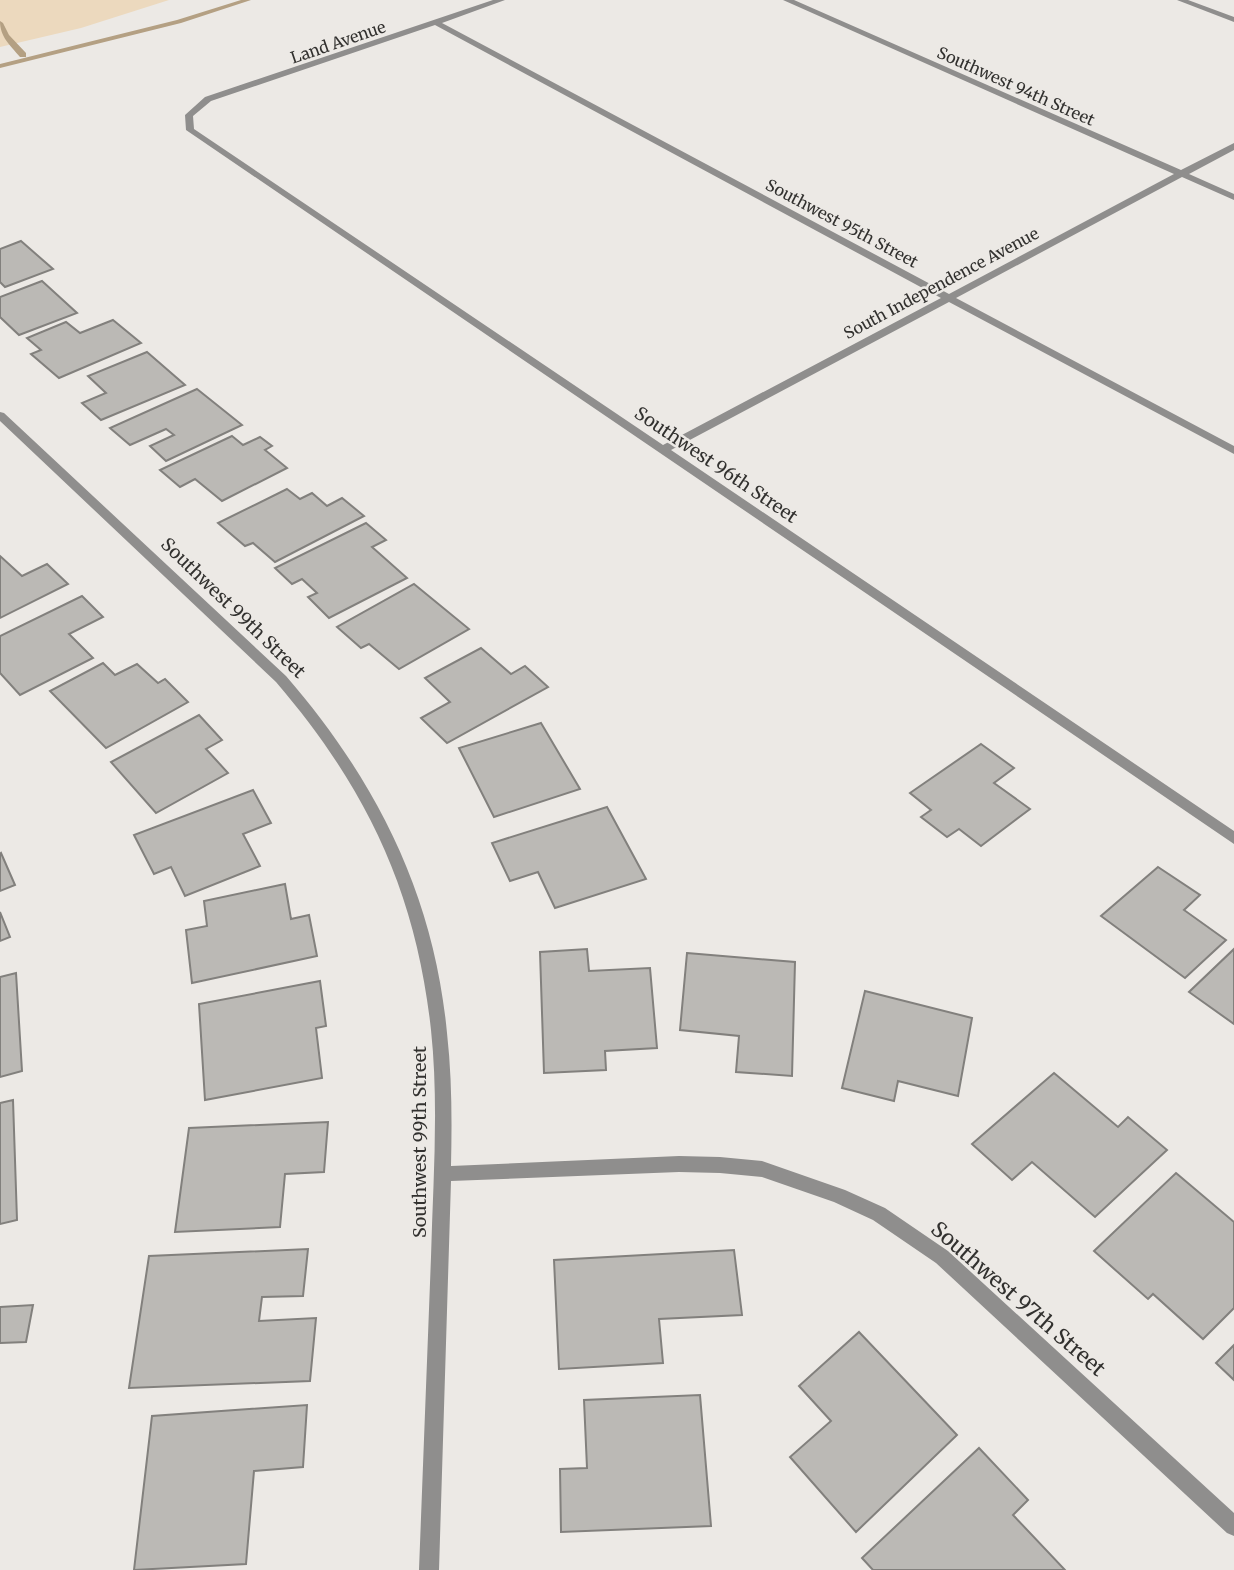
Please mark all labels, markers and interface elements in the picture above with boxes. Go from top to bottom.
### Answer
street label: Land Avenue [288,16,388,68]
street label: Southwest 94th Street [934,42,1099,130]
street label: Southwest 95th Street [762,174,922,272]
street label: South Independence Avenue [840,223,1042,343]
street label: Southwest 96th Street [630,401,802,528]
street label: Southwest 99th Street [156,533,310,683]
street label: Southwest 99th Street [408,1046,431,1238]
street label: Southwest 97th Street [925,1215,1111,1382]

